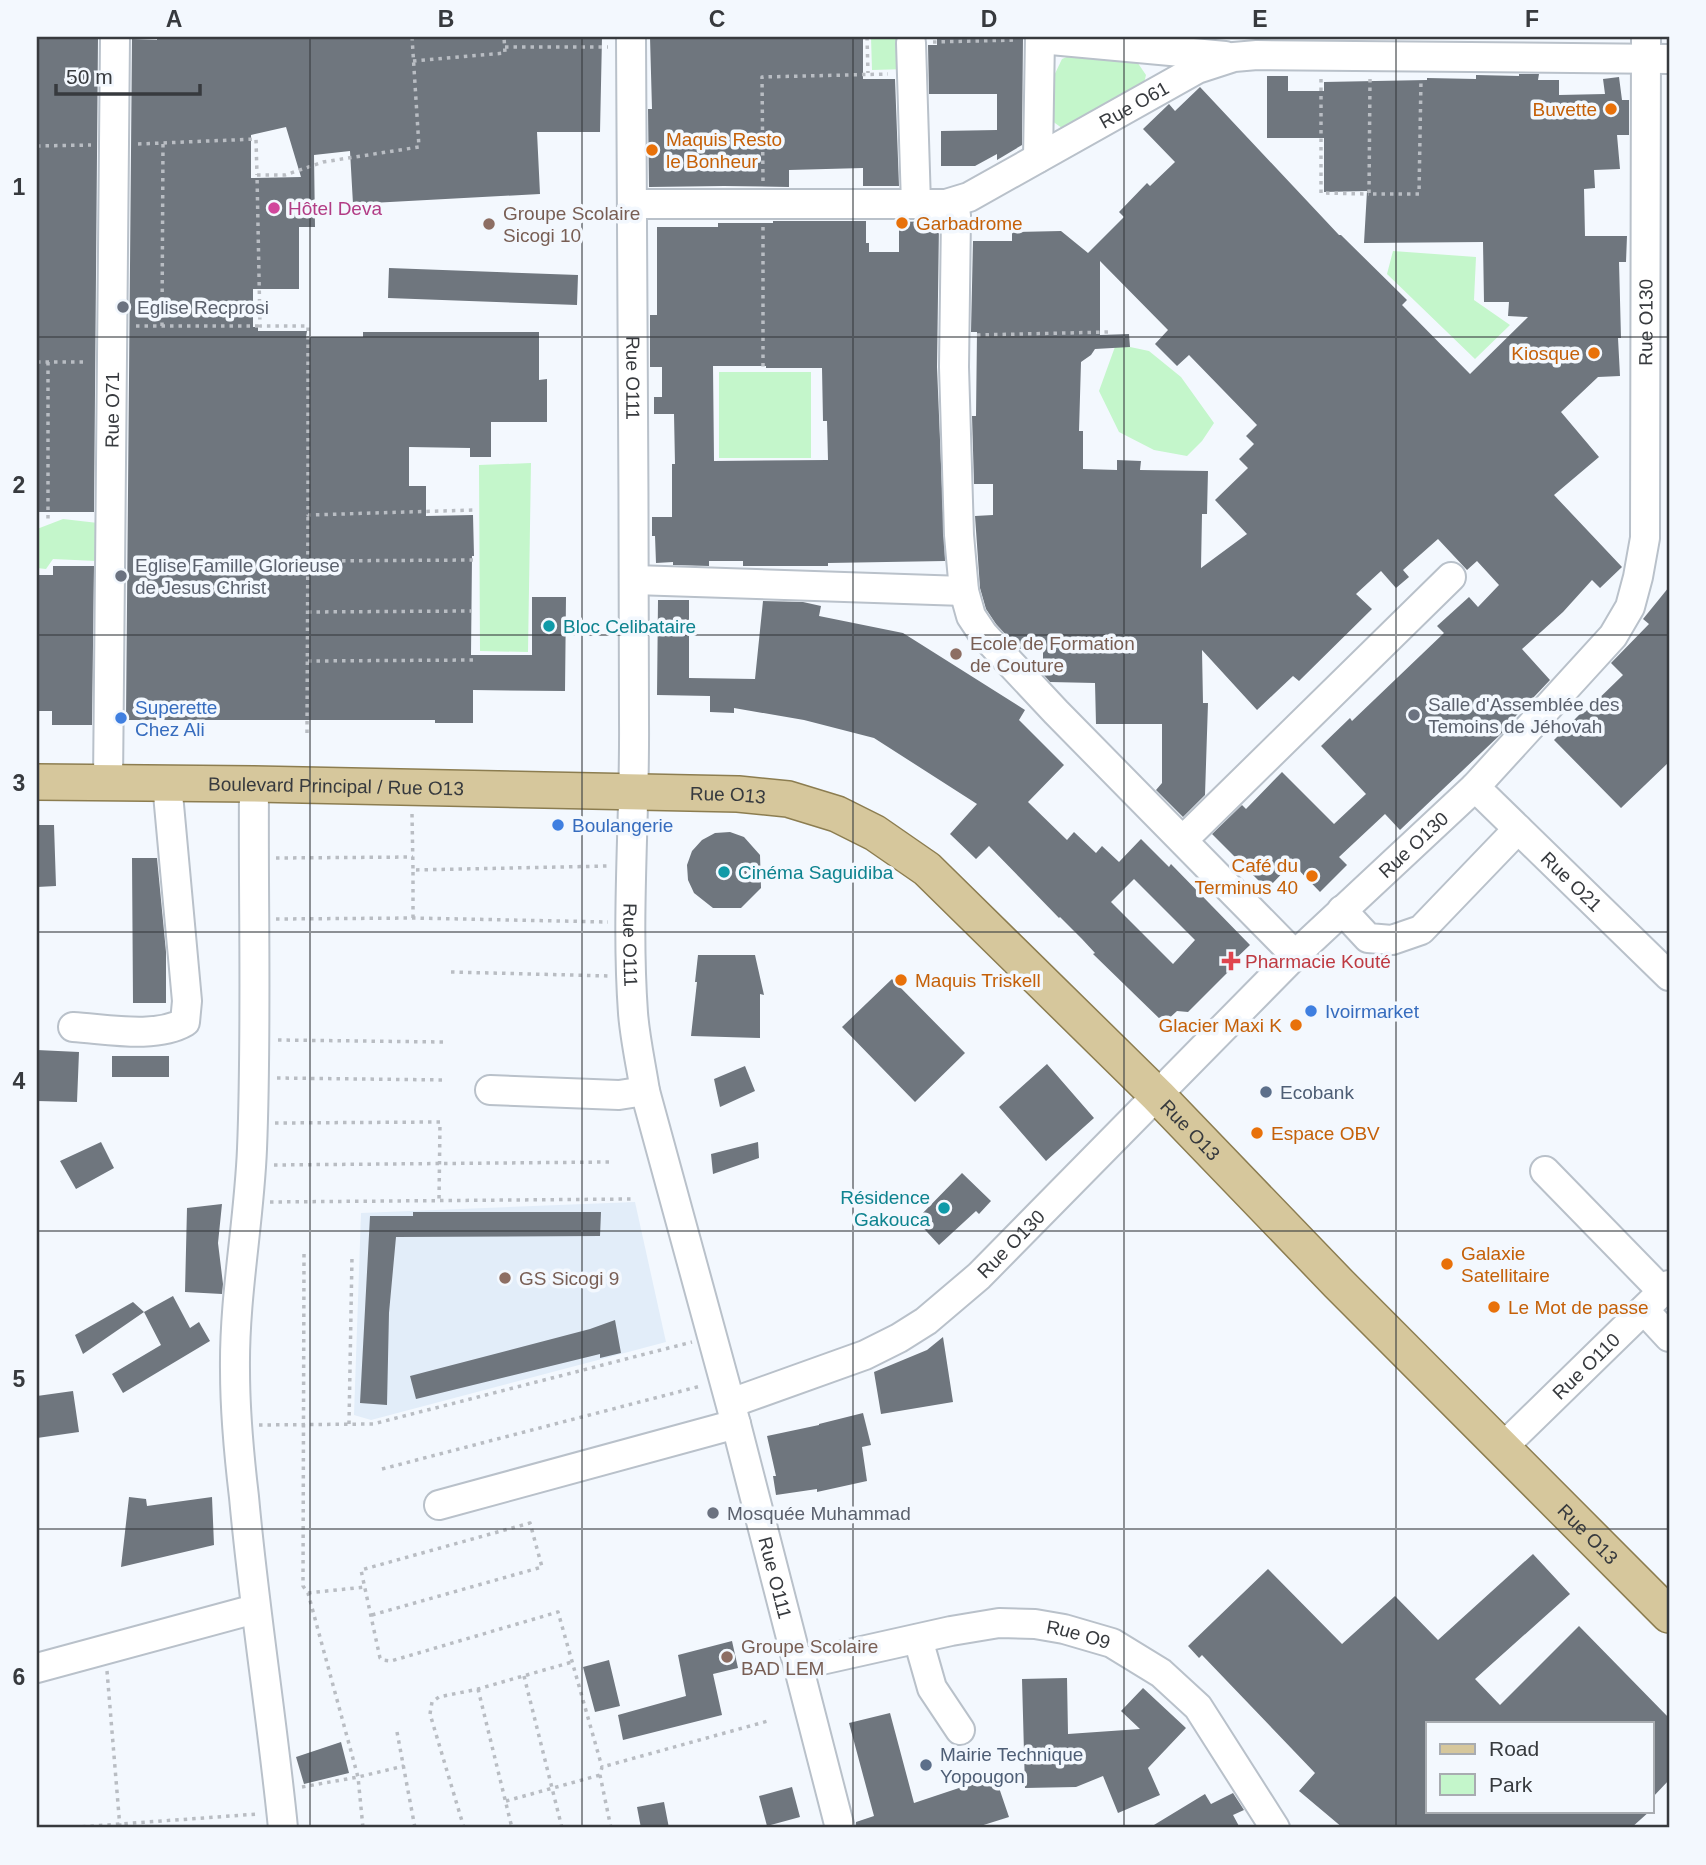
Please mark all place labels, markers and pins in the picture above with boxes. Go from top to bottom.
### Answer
place label: Buvette [1533,99,1597,120]
marker: Buvette [1603,101,1619,117]
place label: Maquis Resto le Bonheur [666,129,782,172]
marker: Maquis Resto le Bonheur [644,142,660,158]
place label: Hôtel Deva [288,198,382,219]
marker: Hôtel Deva [266,200,282,216]
place label: Groupe Scolaire Sicogi 10 [503,203,640,246]
place label: Garbadrome [916,213,1023,234]
marker: Garbadrome [894,215,910,231]
marker: Groupe Scolaire Sicogi 10 [481,216,497,232]
place label: Eglise Recprosi [137,297,269,318]
marker: Eglise Recprosi [115,299,131,315]
place label: Kiosque [1511,343,1580,364]
marker: Kiosque [1586,345,1602,361]
place label: Eglise Famille Glorieuse de Jesus Christ [135,555,340,598]
marker: Eglise Famille Glorieuse de Jesus Christ [113,568,129,584]
place label: Bloc Celibataire [563,616,696,637]
marker: Bloc Celibataire [541,618,557,634]
place label: Ecole de Formation de Couture [970,633,1135,676]
marker: Ecole de Formation de Couture [948,646,964,662]
place label: Salle d'Assemblée des Temoins de Jéhovah [1428,694,1620,737]
place label: Superette Chez Ali [135,697,217,740]
marker: Salle d'Assemblée des Temoins de Jéhovah [1406,707,1422,723]
marker: Superette Chez Ali [113,710,129,726]
place label: Boulangerie [572,815,673,836]
marker: Boulangerie [550,817,566,833]
place label: Café du Terminus 40 [1195,855,1298,898]
place label: Cinéma Saguidiba [738,862,894,883]
marker: Cinéma Saguidiba [716,864,732,880]
marker: Café du Terminus 40 [1304,868,1320,884]
place label: Pharmacie Kouté [1245,951,1391,972]
marker: Pharmacie Kouté [1223,953,1239,969]
place label: Maquis Triskell [915,970,1041,991]
marker: Maquis Triskell [893,972,909,988]
place label: Ivoirmarket [1325,1001,1420,1022]
marker: Ivoirmarket [1303,1003,1319,1019]
place label: Glacier Maxi K [1158,1015,1282,1036]
marker: Glacier Maxi K [1288,1017,1304,1033]
place label: Ecobank [1280,1082,1354,1103]
marker: Ecobank [1258,1084,1274,1100]
place label: Espace OBV [1271,1123,1380,1144]
marker: Espace OBV [1249,1125,1265,1141]
place label: Résidence Gakouca [840,1187,930,1230]
marker: Résidence Gakouca [936,1200,952,1216]
place label: Galaxie Satellitaire [1461,1243,1550,1286]
marker: Galaxie Satellitaire [1439,1256,1455,1272]
place label: GS Sicogi 9 [519,1268,619,1289]
marker: GS Sicogi 9 [497,1270,513,1286]
place label: Le Mot de passe [1508,1297,1648,1318]
marker: Le Mot de passe [1486,1299,1502,1315]
place label: Mosquée Muhammad [727,1503,911,1524]
marker: Mosquée Muhammad [705,1505,721,1521]
place label: Groupe Scolaire BAD LEM [741,1636,878,1679]
marker: Groupe Scolaire BAD LEM [719,1649,735,1665]
place label: Mairie Technique Yopougon [940,1744,1083,1787]
marker: Mairie Technique Yopougon [918,1757,934,1773]

